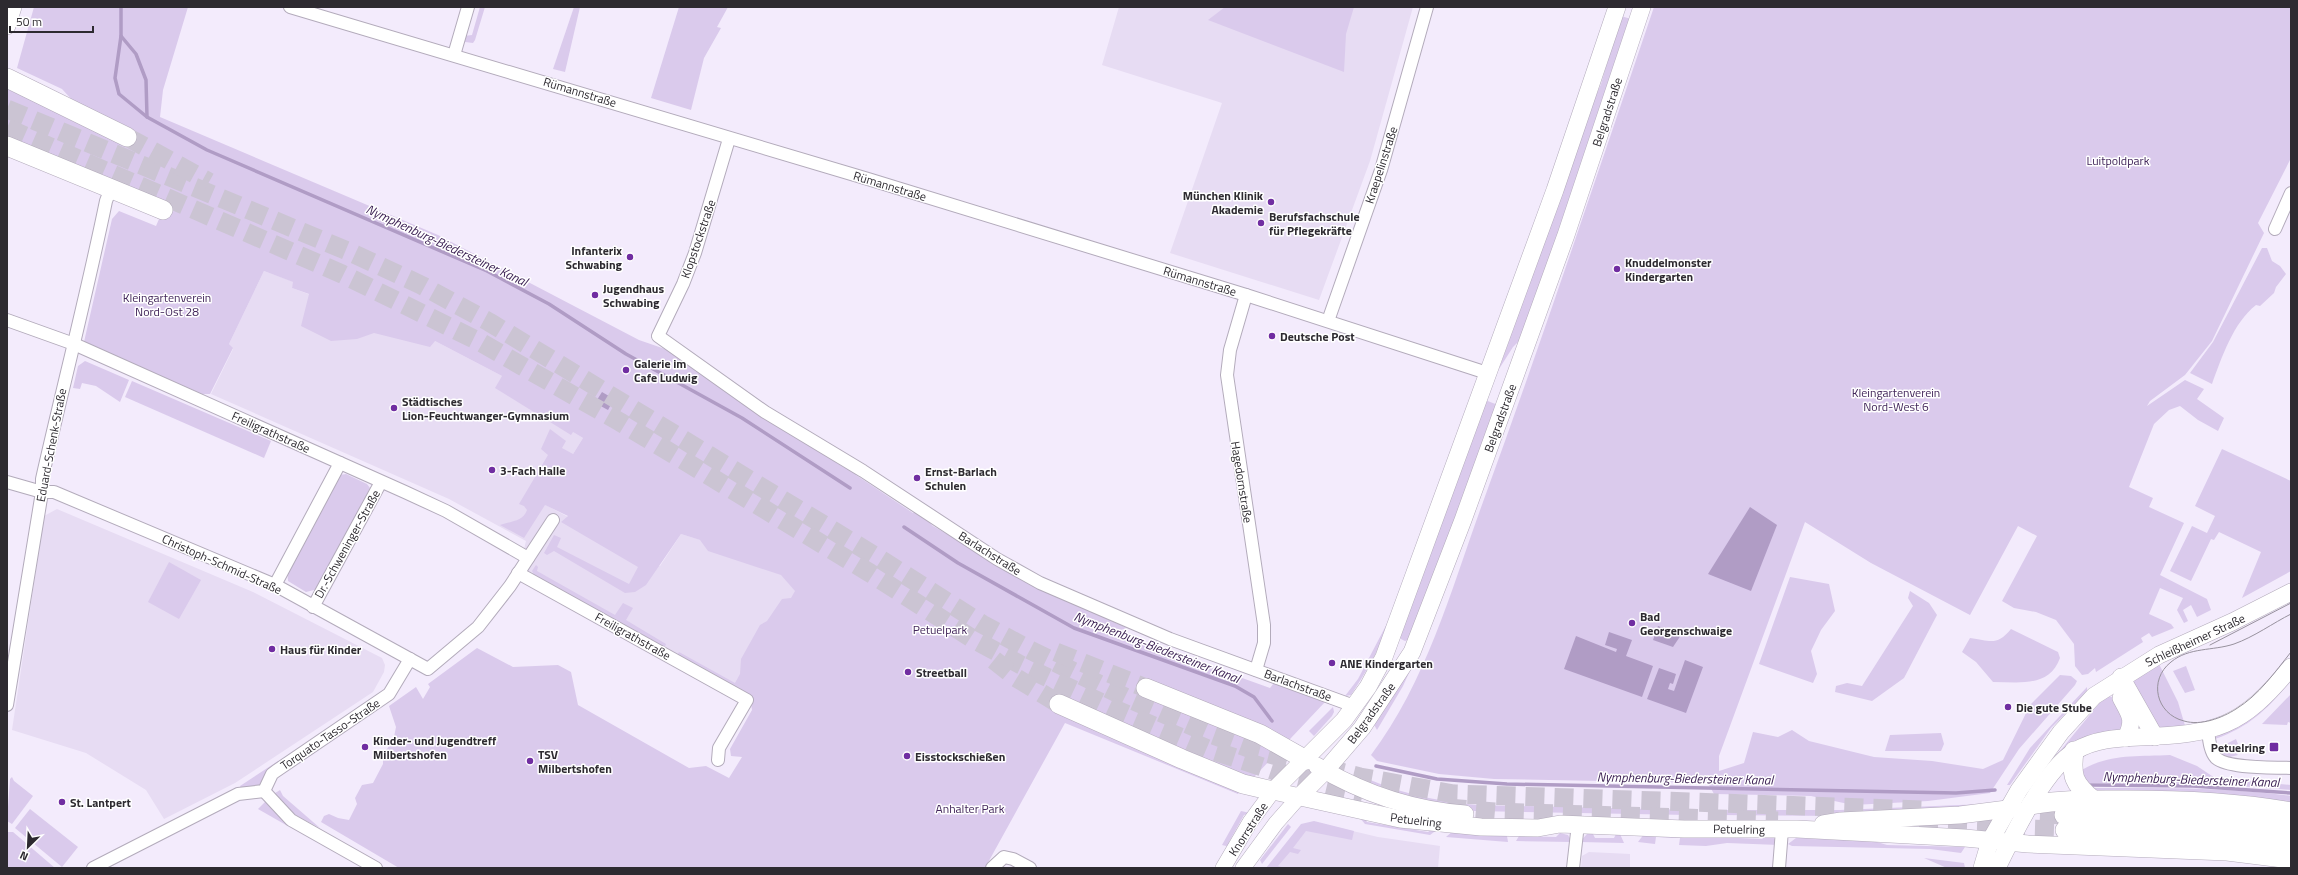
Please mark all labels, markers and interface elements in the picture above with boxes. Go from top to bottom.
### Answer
scale bar [10,8,93,34]
text: 50 m [16,12,42,31]
street label: Rümannstraße [541,72,619,112]
street label: Belgradstraße [1587,75,1627,149]
street label: Kraepelinstraße [1360,124,1402,206]
park label: Luitpoldpark [2087,151,2150,170]
street label: Rümannstraße [851,166,929,206]
place label: München Klinik Akademie [1183,186,1264,219]
street label: Klopstockstraße [676,197,720,281]
marker: München Klinik Akademie [1266,197,1276,207]
water label: Nymphenburg-Biedersteiner Kanal [363,199,533,292]
place label: Berufsfachschule für Pflegekräfte [1269,207,1360,240]
marker: Berufsfachschule für Pflegekräfte [1256,218,1266,228]
place label: Infanterix Schwabing [565,241,623,274]
marker: Infanterix Schwabing [625,252,635,262]
place label: Knuddelmonster Kindergarten [1625,253,1712,286]
street label: Rümannstraße [1161,261,1239,301]
marker: Knuddelmonster Kindergarten [1612,264,1622,274]
place label: Jugendhaus Schwabing [603,279,664,312]
park label: Kleingartenverein Nord-Ost 28 [123,288,211,321]
marker: Jugendhaus Schwabing [590,290,600,300]
place label: Deutsche Post [1280,327,1355,346]
marker: Deutsche Post [1267,331,1277,341]
place label: Galerie im Cafe Ludwig [634,354,698,387]
marker: Galerie im Cafe Ludwig [621,365,631,375]
street label: Belgradstraße [1479,381,1521,455]
park label: Kleingartenverein Nord-West 6 [1852,383,1940,416]
street label: Eduard-Schenk-Straße [31,387,71,503]
place label: Städtisches Lion-Feuchtwanger-Gymnasium [402,392,569,425]
marker: Städtisches Lion-Feuchtwanger-Gymnasium [389,403,399,413]
street label: Freiligrathstraße [229,406,313,458]
street label: Hagedornstraße [1226,440,1258,524]
place label: 3-Fach Halle [500,461,565,480]
place label: Ernst-Barlach Schulen [925,462,997,495]
marker: 3-Fach Halle [487,465,497,475]
marker: Ernst-Barlach Schulen [912,473,922,483]
street label: Dr.-Schweninger-Straße [309,486,385,602]
street label: Barlachstraße [955,526,1025,580]
street label: Christoph-Schmid-Straße [159,529,285,599]
water label: Nymphenburg-Biedersteiner Kanal [1071,606,1245,689]
street label: Freiligrathstraße [592,607,674,665]
place label: Bad Georgenschwaige [1640,607,1732,640]
street label: Schleißheimer Straße [2142,609,2248,671]
marker: Bad Georgenschwaige [1627,618,1637,628]
park label: Petuelpark [913,620,968,639]
place label: Haus für Kinder [280,640,362,659]
marker: Haus für Kinder [267,644,277,654]
place label: ANE Kindergarten [1340,654,1433,673]
marker: ANE Kindergarten [1327,658,1337,668]
place label: Streetball [916,663,967,682]
street label: Barlachstraße [1261,664,1335,706]
marker: Streetball [903,667,913,677]
street label: Belgradstraße [1342,678,1400,748]
street label: Torquato-Tasso-Straße [276,693,384,775]
place label: Die gute Stube [2016,698,2092,717]
marker: Die gute Stube [2003,702,2013,712]
place label: Kinder- und Jugendtreff Milbertshofen [373,731,497,764]
place label: Petuelring [2211,738,2266,757]
marker: Petuelring [2268,741,2280,753]
marker: Kinder- und Jugendtreff Milbertshofen [360,742,370,752]
place label: TSV Milbertshofen [538,745,612,778]
place label: Eisstockschießen [915,747,1005,766]
marker: Eisstockschießen [902,751,912,761]
marker: TSV Milbertshofen [525,756,535,766]
water label: Nymphenburg-Biedersteiner Kanal [1597,766,1776,790]
water label: Nymphenburg-Biedersteiner Kanal [2103,766,2282,792]
place label: St. Lantpert [70,793,131,812]
marker: St. Lantpert [57,797,67,807]
street label: Knorrstraße [1223,798,1273,860]
park label: Anhalter Park [936,799,1005,818]
street label: Petuelring [1389,807,1443,833]
street label: Petuelring [1713,819,1765,839]
north arrow [8,827,48,867]
text: N [17,847,31,865]

